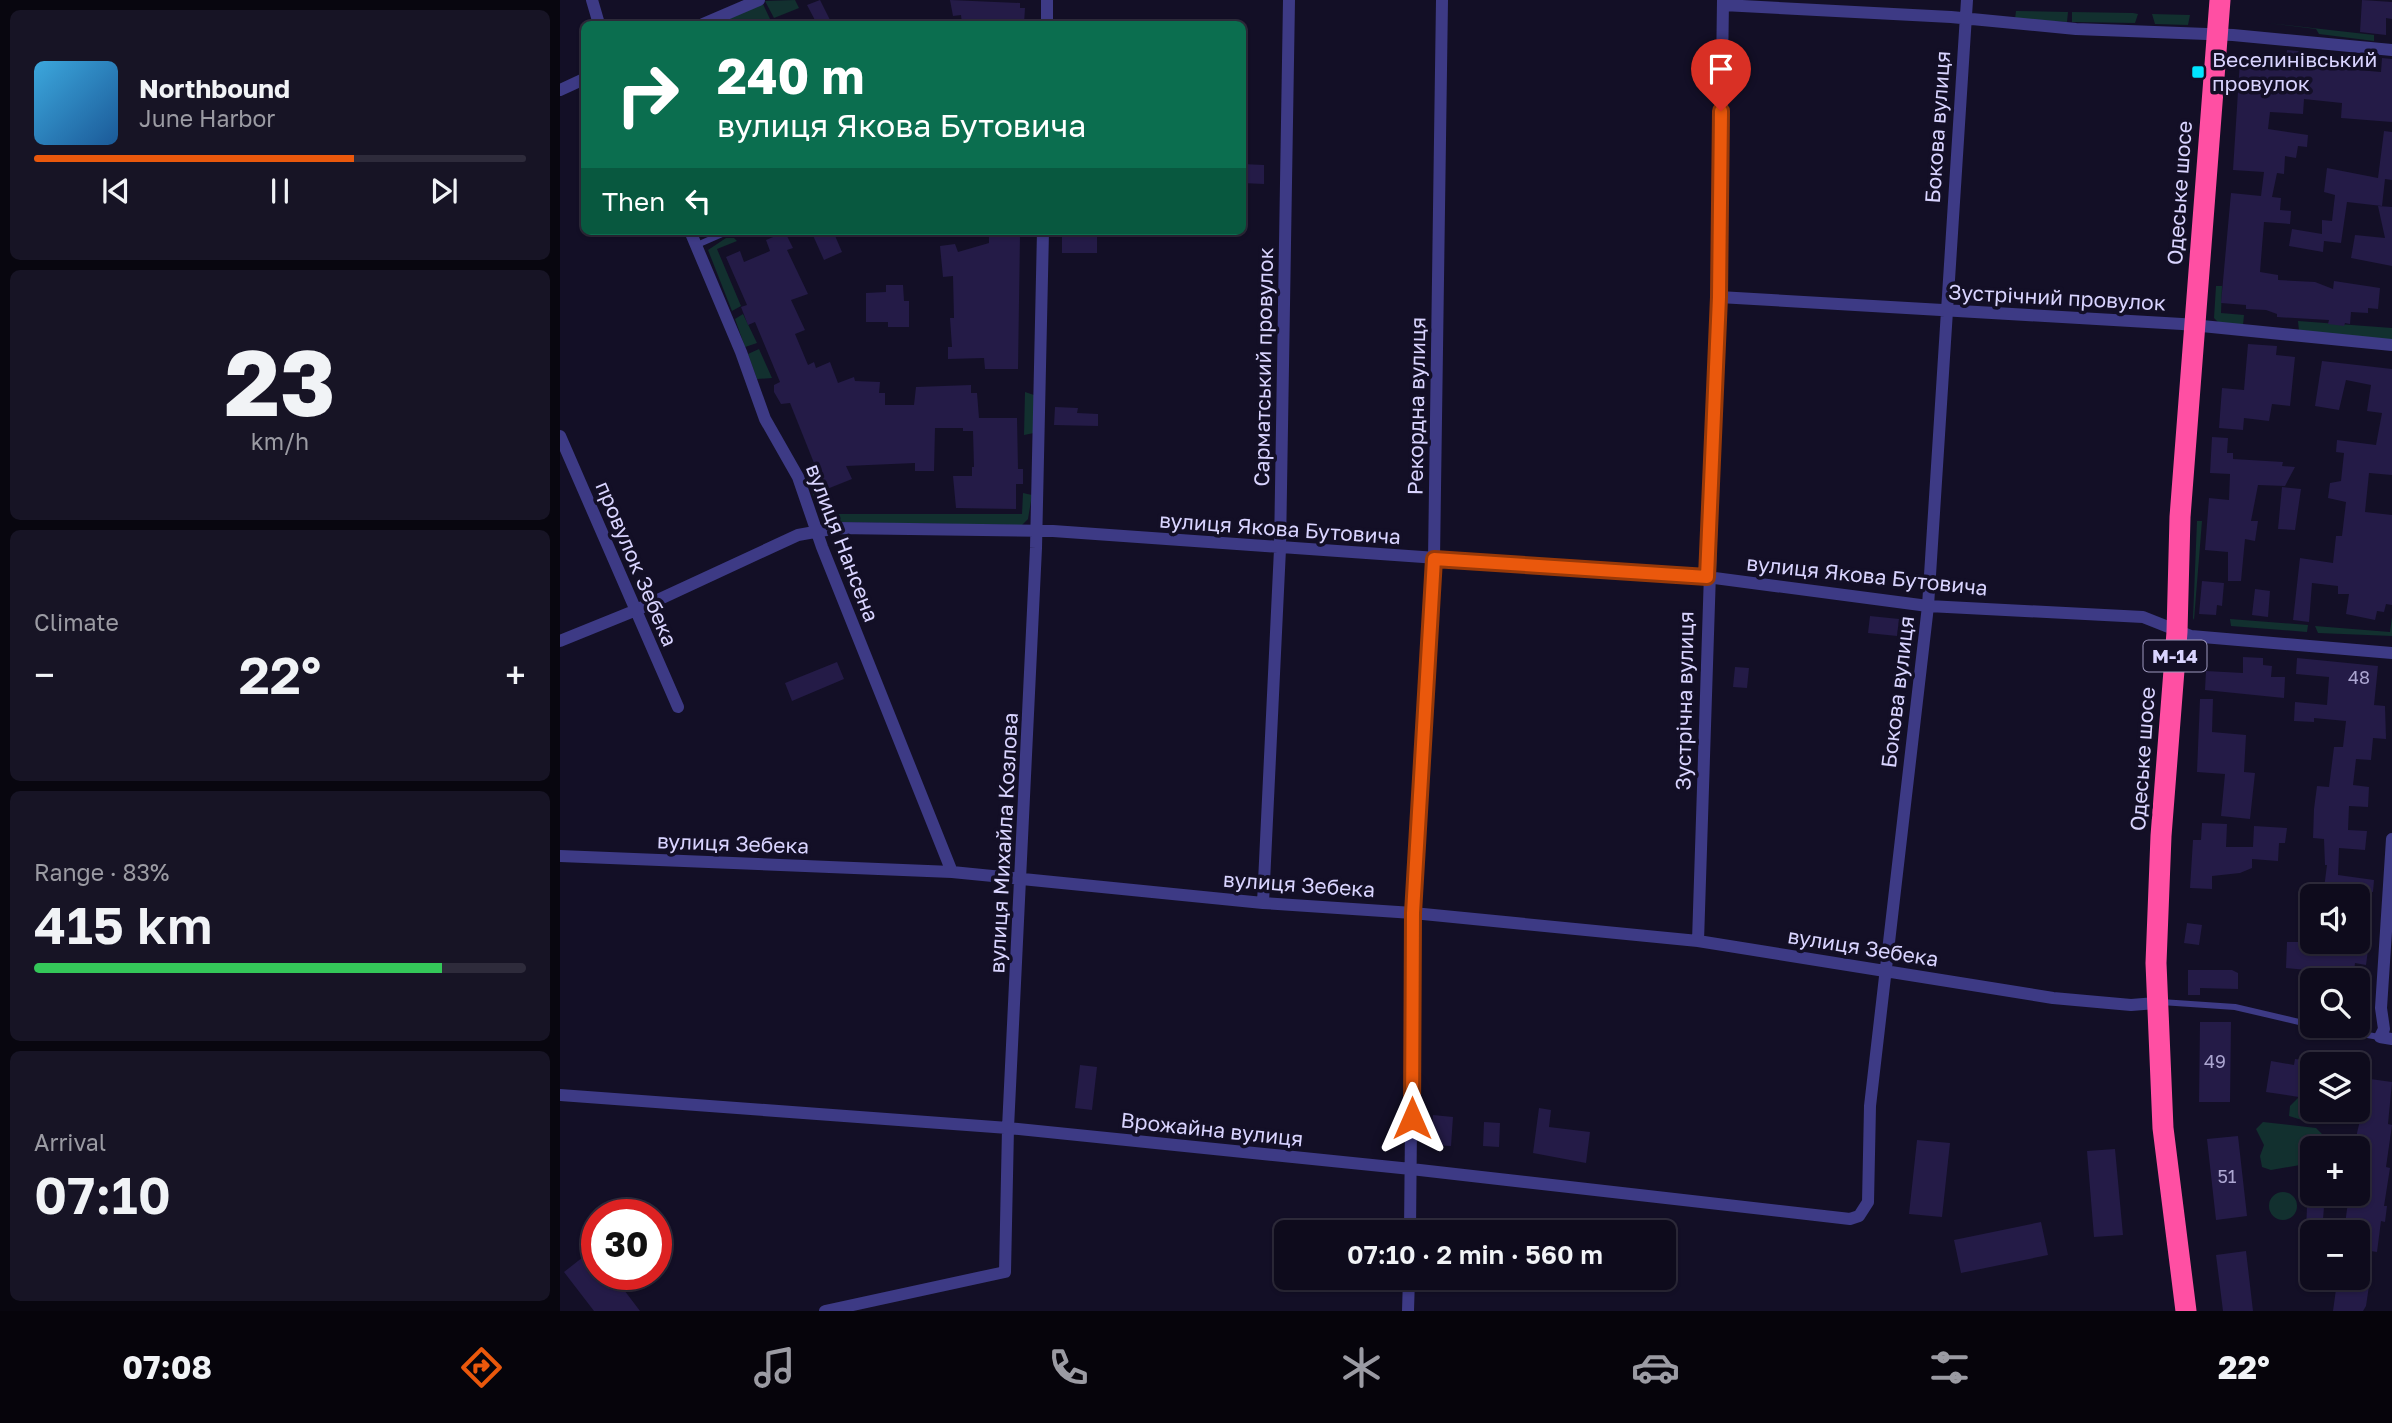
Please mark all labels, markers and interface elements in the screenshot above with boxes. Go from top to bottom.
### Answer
pin [1691,39,1751,111]
text: 240 m [717,46,865,105]
place label: Веселинівський провулок [2212,46,2377,96]
icon: right [602,49,693,140]
icon: arrive [1702,50,1740,88]
street label: Бокова вулиця [1919,50,1955,204]
marker: Веселинівський провулок [2190,64,2206,80]
text: Northbound [139,73,290,104]
text: June Harbor [139,104,275,132]
text: вулиця Якова Бутовича [717,106,1086,144]
street label: Одеське шосе [2161,120,2197,266]
icon: previous [97,172,135,210]
icon: pause [261,172,299,210]
icon: next [425,172,463,210]
icon: left [679,182,717,220]
text: Then [602,186,665,217]
street label: Сарматський провулок [1248,247,1278,487]
street label: Зустрічний провулок [1947,278,2167,316]
street label: Рекордна вулиця [1401,317,1431,495]
text: 23 [224,327,336,436]
text: km/h [251,427,309,455]
street label: вулиця Нансена [801,460,885,625]
street label: провулок Зебека [590,477,683,650]
street label: вулиця Якова Бутовича [1158,507,1402,549]
street label: вулиця Якова Бутовича [1745,549,1989,601]
text: Climate [34,608,119,636]
street label: Зустрічна вулиця [1669,611,1699,791]
street label: Бокова вулиця [1875,614,1919,769]
road number: М-14 [2144,640,2206,671]
text: 22° [239,643,321,705]
text: − [34,652,55,697]
text: + [505,652,526,697]
house number: 48 [2348,666,2370,688]
street label: Одеське шосе [2124,686,2160,832]
street label: вулиця Михайла Козлова [983,712,1023,974]
street label: вулиця Зебека [656,827,810,859]
text: Range · 83% [34,858,169,886]
street label: вулиця Зебека [1222,866,1376,902]
map controls [2300,884,2370,1290]
button: sound [2300,884,2370,954]
text: 415 km [34,893,212,955]
street label: вулиця Зебека [1786,922,1940,972]
button: search [2300,968,2370,1038]
house number: 49 [2204,1050,2226,1072]
button: layers [2300,1052,2370,1122]
position arrow [1375,1081,1449,1155]
street label: Врожайна вулиця [1120,1106,1305,1152]
text: Arrival [34,1128,106,1156]
button: + [2300,1136,2370,1206]
text: 07:10 [34,1163,171,1225]
house number: 51 [2217,1165,2237,1187]
speed limit sign: 30 [581,1199,672,1290]
button: − [2300,1220,2370,1290]
text: 07:10 · 2 min · 560 m [1347,1239,1603,1270]
icon: directions [457,1343,506,1392]
icon: music [750,1343,799,1392]
icon: phone [1044,1343,1093,1392]
icon: climate [1337,1343,1386,1392]
icon: car [1631,1343,1680,1392]
icon: filters [1925,1343,1974,1392]
text: 07:08 [122,1348,212,1386]
text: 22° [2218,1348,2270,1386]

